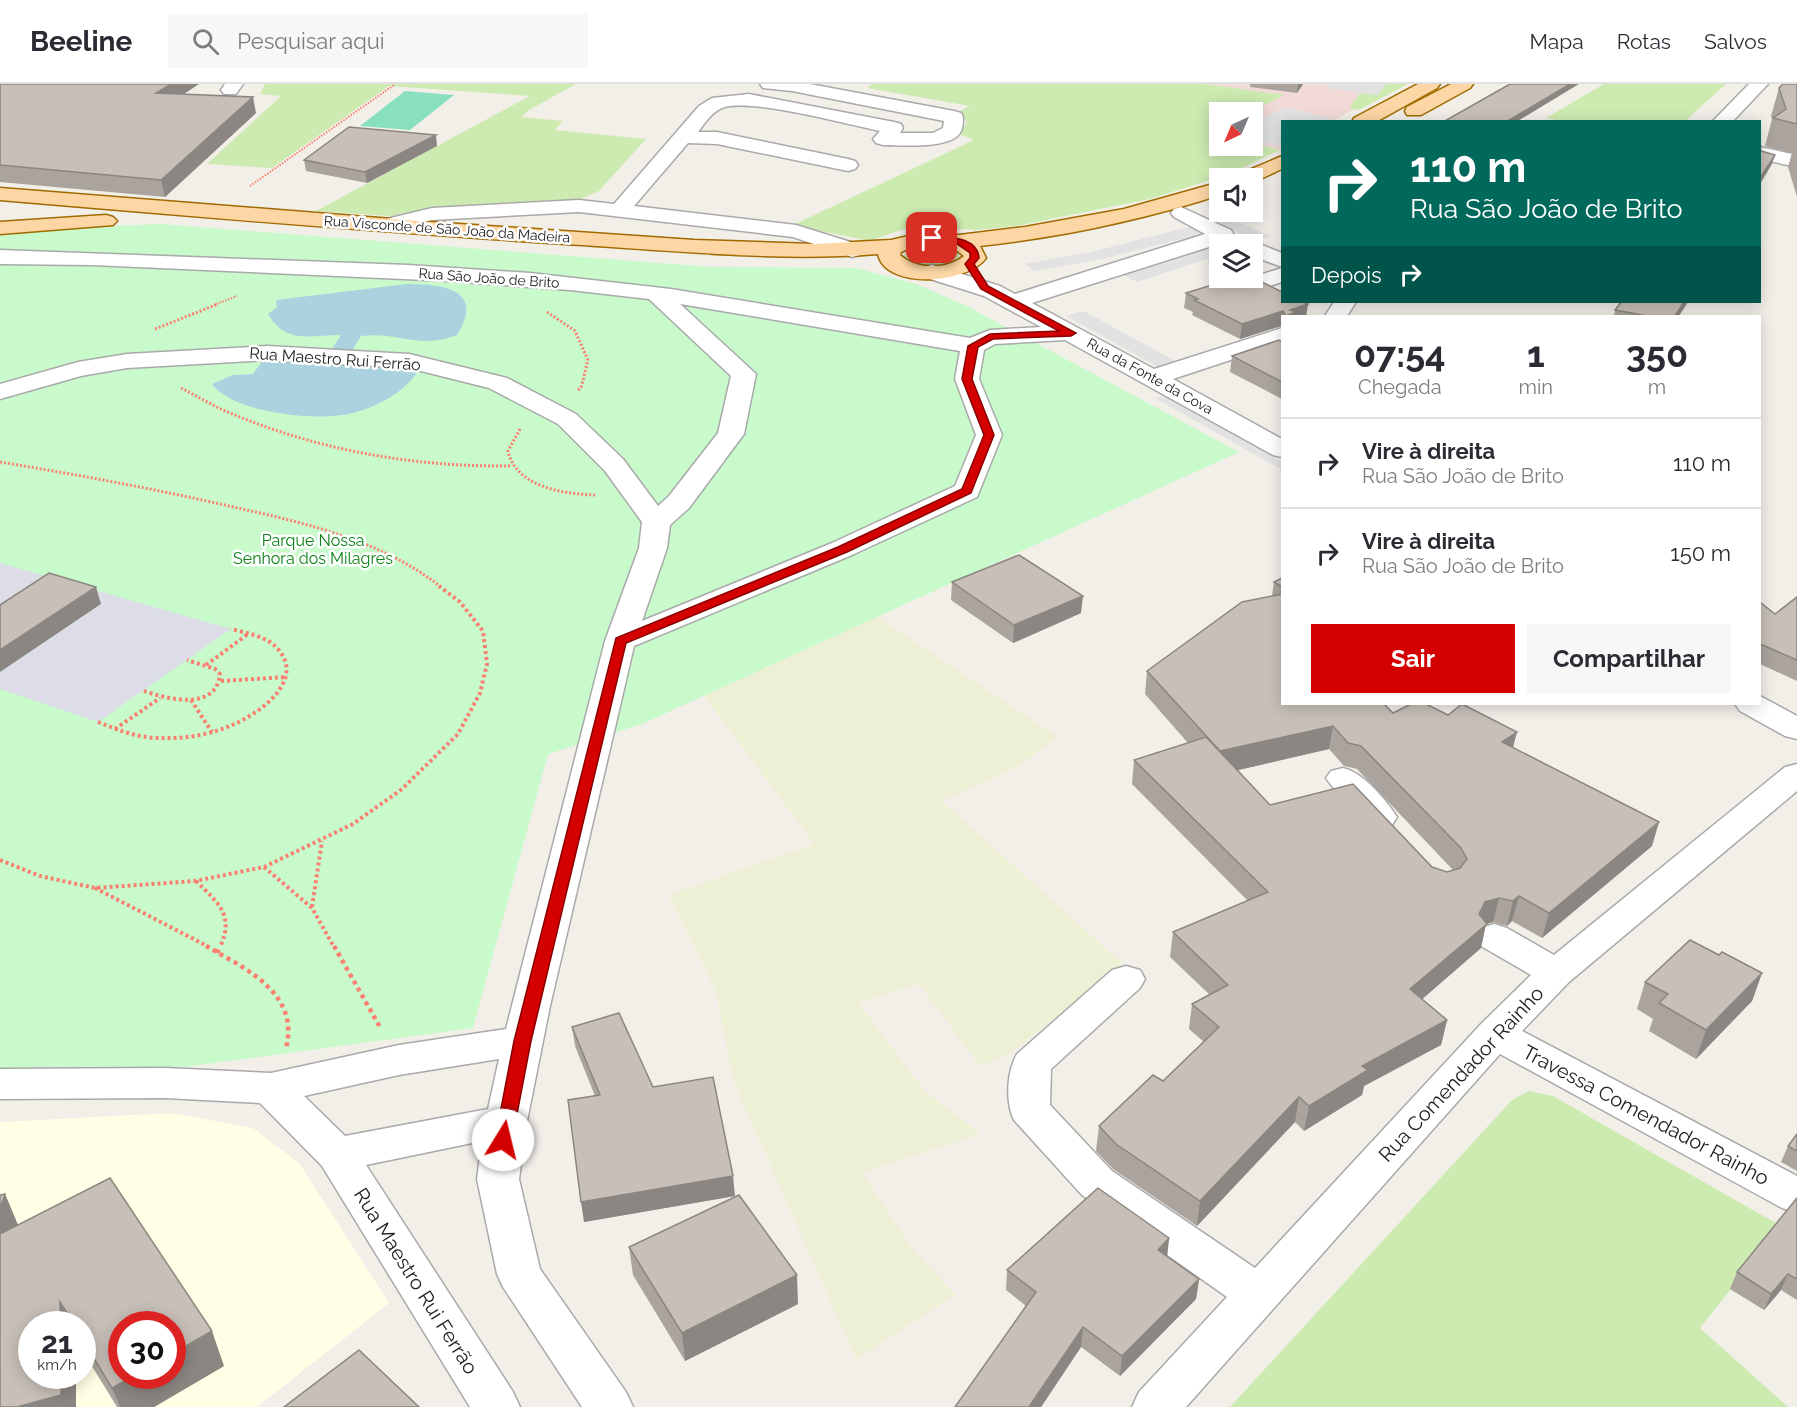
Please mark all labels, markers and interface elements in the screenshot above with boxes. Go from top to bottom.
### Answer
search box [168,14,588,68]
text: Beeline [30,25,132,58]
icon: search [189,25,222,58]
text: Pesquisar aqui [237,28,385,54]
text: Mapa [1530,29,1584,54]
text: Rotas [1617,29,1671,54]
text: Salvos [1704,29,1767,54]
north arrow [1209,102,1263,156]
map controls [1209,102,1263,288]
text: 110 m [1410,143,1526,192]
icon: right [1311,144,1389,222]
button: sound [1209,168,1263,222]
text: Rua São João de Brito [1410,193,1683,224]
street label: Rua Visconde de São João da Madeira [323,212,571,246]
pin [906,212,957,263]
icon: arrive [915,221,948,254]
button: layers [1209,234,1263,288]
icon: right [1394,258,1427,291]
text: Depois [1311,262,1382,288]
street label: Rua São João de Brito [418,265,560,291]
text: 07:54 [1354,333,1446,375]
text: 1 [1527,333,1545,375]
text: 350 [1626,333,1688,375]
street label: Rua da Fonte da Cova [1084,335,1216,417]
street label: Rua Maestro Rui Ferrão [249,344,421,374]
text: Chegada [1358,375,1442,399]
text: min [1519,375,1553,399]
text: m [1648,375,1666,399]
text: Vire à direita [1362,438,1495,464]
icon: right [1311,447,1344,480]
text: 110 m [1673,450,1731,476]
text: Rua São João de Brito [1362,464,1564,488]
text: Vire à direita [1362,528,1495,554]
park label: Parque Nossa Senhora dos Milagres [233,531,393,568]
icon: right [1311,537,1344,570]
text: 150 m [1670,540,1731,566]
text: Rua São João de Brito [1362,554,1564,578]
button: Sair [1311,624,1515,693]
button: Compartilhar [1527,624,1731,693]
street label: Rua Comendador Rainho [1373,981,1549,1167]
street label: Travessa Comendador Rainho [1519,1040,1773,1190]
position arrow [471,1108,535,1172]
street label: Rua Maestro Rui Ferrão [349,1184,483,1379]
speed limit sign: 30 [108,1311,186,1389]
text: 21 [41,1325,73,1360]
text: km/h [37,1356,77,1374]

